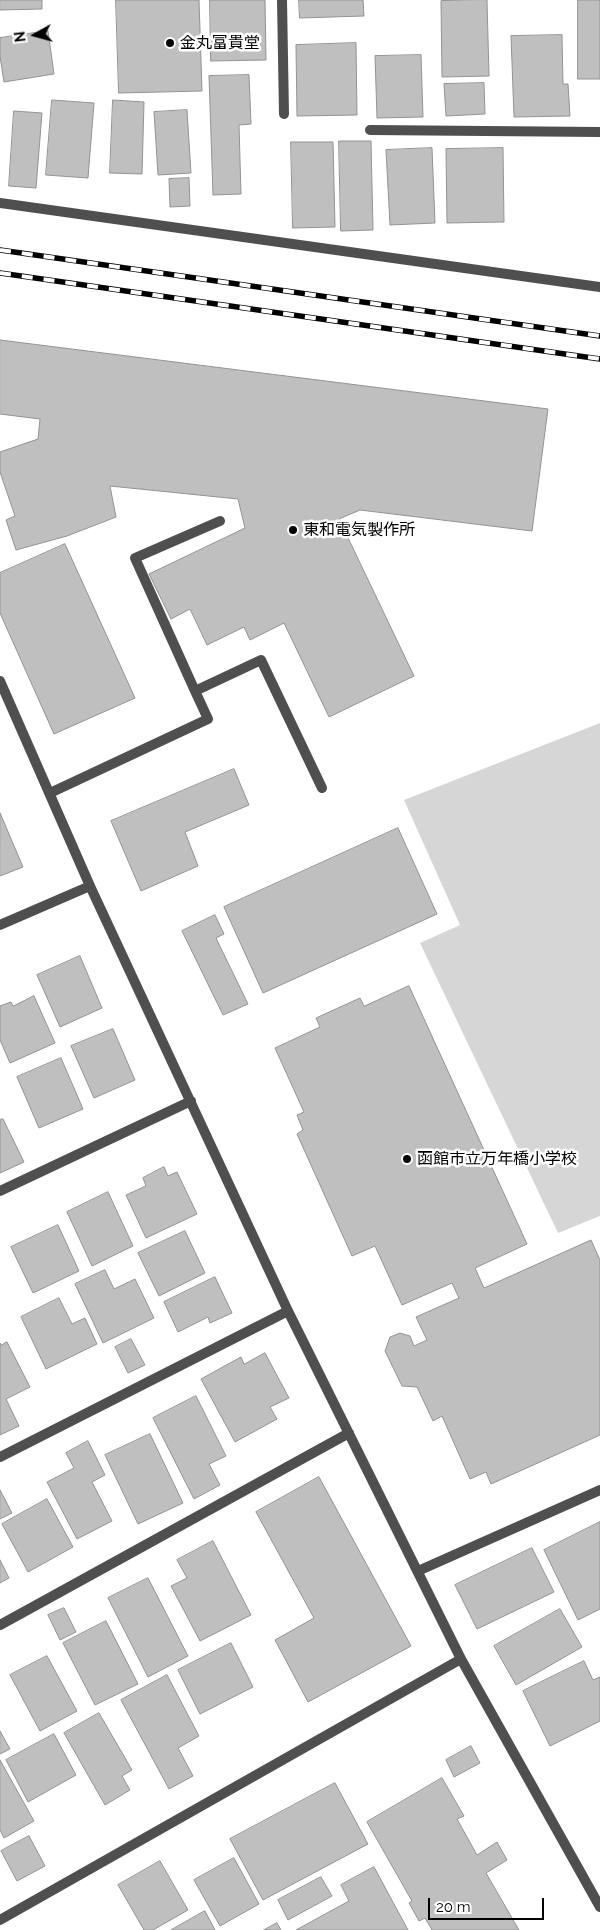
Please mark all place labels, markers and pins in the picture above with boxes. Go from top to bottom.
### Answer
place label: 金丸富貴堂 [180,33,260,53]
marker: 金丸富貴堂 [164,37,176,49]
place label: 東和電気製作所 [303,520,415,540]
marker: 東和電気製作所 [287,524,299,536]
place label: 函館市立万年橋小学校 [417,1149,577,1169]
marker: 函館市立万年橋小学校 [401,1153,413,1165]

